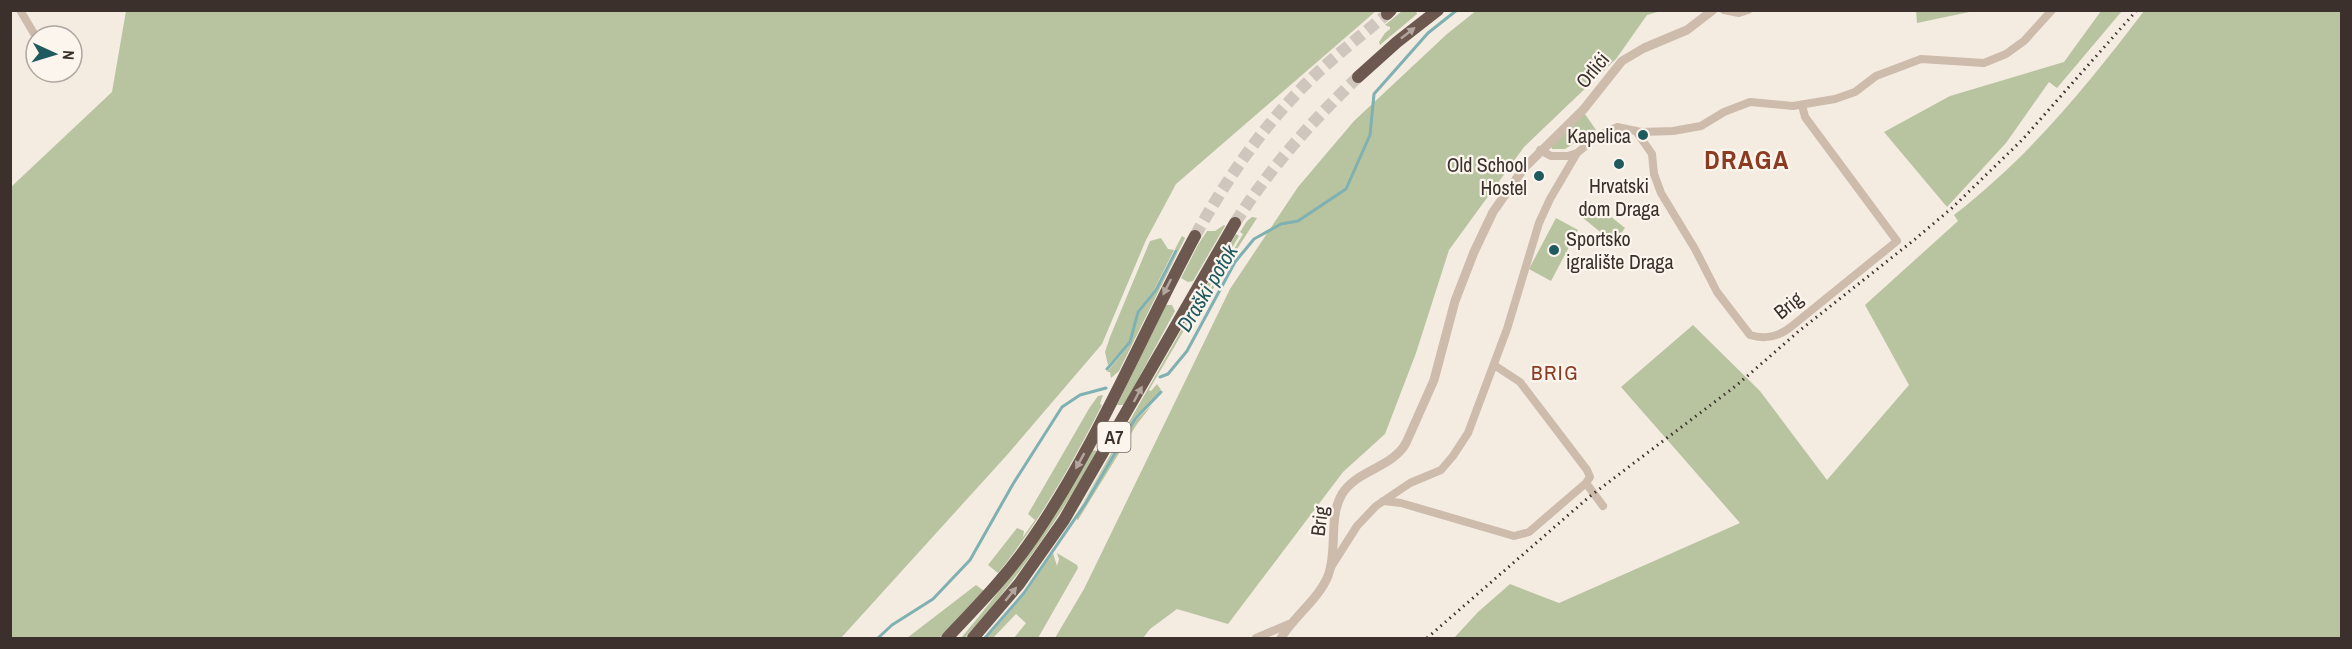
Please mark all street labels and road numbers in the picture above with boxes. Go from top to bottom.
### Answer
street label: Orlići [1569,46,1615,94]
street label: Brig [1768,285,1808,325]
road number: A7 [1098,422,1130,452]
street label: Brig [1304,504,1334,538]

